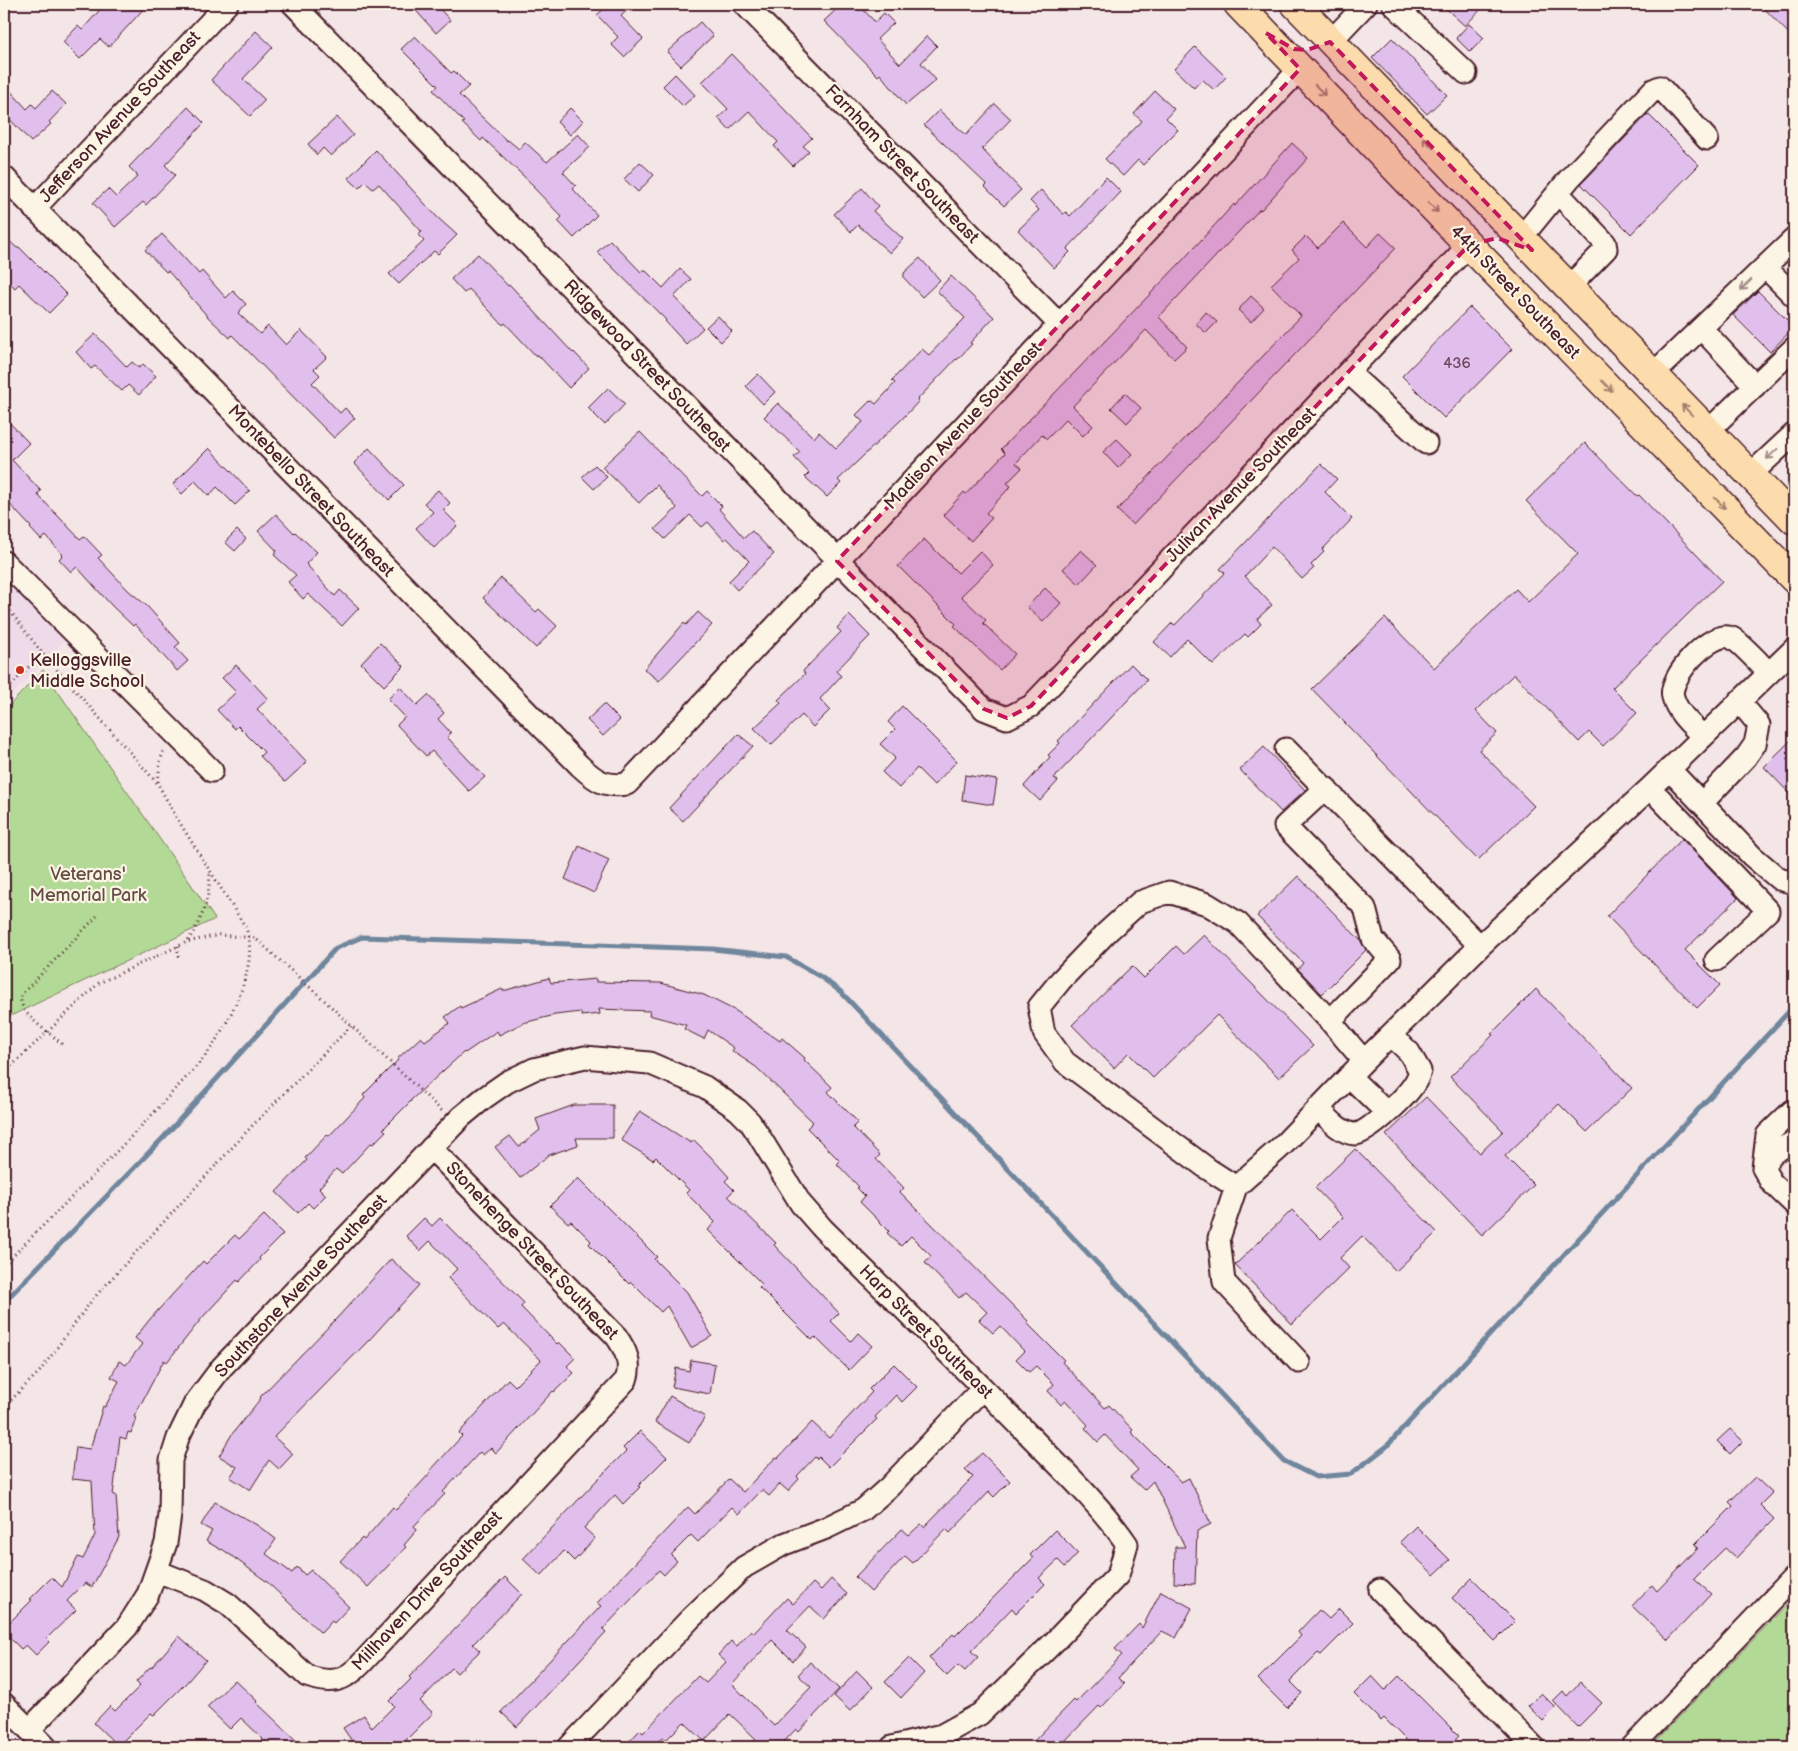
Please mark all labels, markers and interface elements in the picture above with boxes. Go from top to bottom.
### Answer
street label: Jefferson Avenue Southeast [35,27,205,207]
street label: Farnham Street Southeast [821,80,984,248]
one-way arrow [1314,83,1326,96]
one-way arrow [1422,136,1434,149]
one-way arrow [1427,201,1439,213]
street label: 44th Street Southeast [1446,221,1585,364]
street label: Ridgewood Street Southeast [559,276,735,457]
one-way arrow [1740,279,1753,291]
street label: Madison Avenue Southeast [880,338,1046,514]
house number: 436 [1443,354,1471,373]
one-way arrow [1601,380,1613,393]
street label: Montebello Street Southeast [223,401,399,582]
street label: Julivan Avenue Southeast [1161,403,1321,567]
one-way arrow [1681,404,1694,416]
one-way arrow [1766,448,1779,460]
one-way arrow [1714,496,1726,509]
place label: Kelloggsville Middle School [30,650,144,692]
marker: Kelloggsville Middle School [14,664,26,676]
park label: Veterans' Memorial Park [29,864,147,906]
street label: Stonehenge Street Southeast [441,1158,623,1345]
street label: Southstone Avenue Southeast [210,1190,392,1382]
street label: Harp Street Southeast [855,1261,998,1404]
street label: Millhaven Drive Southeast [348,1506,507,1675]

